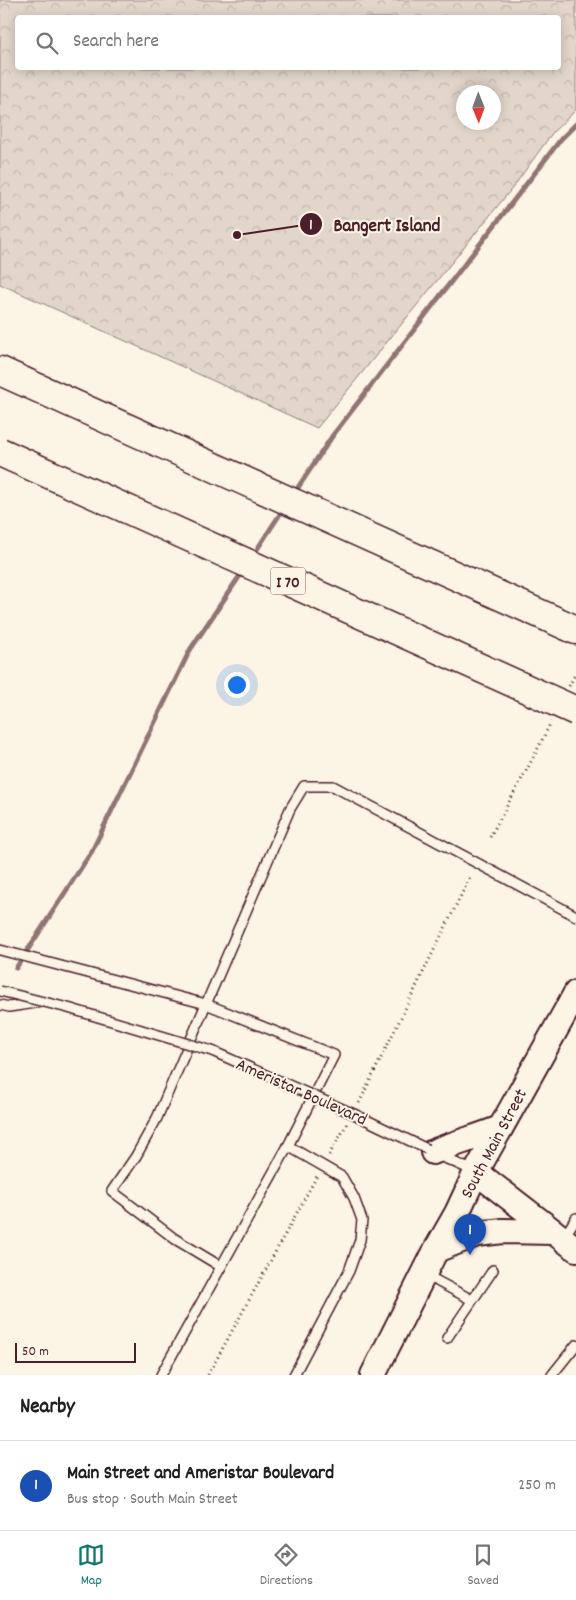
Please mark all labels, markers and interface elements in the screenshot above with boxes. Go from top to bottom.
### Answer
search box [15,15,561,70]
icon: search [33,29,61,57]
text: Search here [73,29,159,56]
north arrow [456,85,501,130]
callout: Bangert Island [299,207,450,241]
text: Bangert Island [334,214,440,241]
text: 1 [309,215,313,237]
road number: I 70 [270,568,306,594]
your location [224,672,250,698]
street label: Ameristar Boulevard [231,1053,371,1133]
street label: South Main Street [456,1084,535,1204]
pin: 1 [454,1214,486,1255]
scale bar [15,1340,136,1363]
text: 50 m [22,1342,49,1362]
text: Nearby [20,1393,75,1423]
text: Main Street and Ameristar Boulevard [67,1461,334,1488]
text: 1 [34,1474,38,1497]
text: 250 m [518,1474,556,1497]
text: Bus stop · South Main Street [67,1488,238,1511]
tab: Map [77,1541,105,1591]
tab: Directions [260,1541,313,1591]
tab: Saved [467,1541,499,1591]

